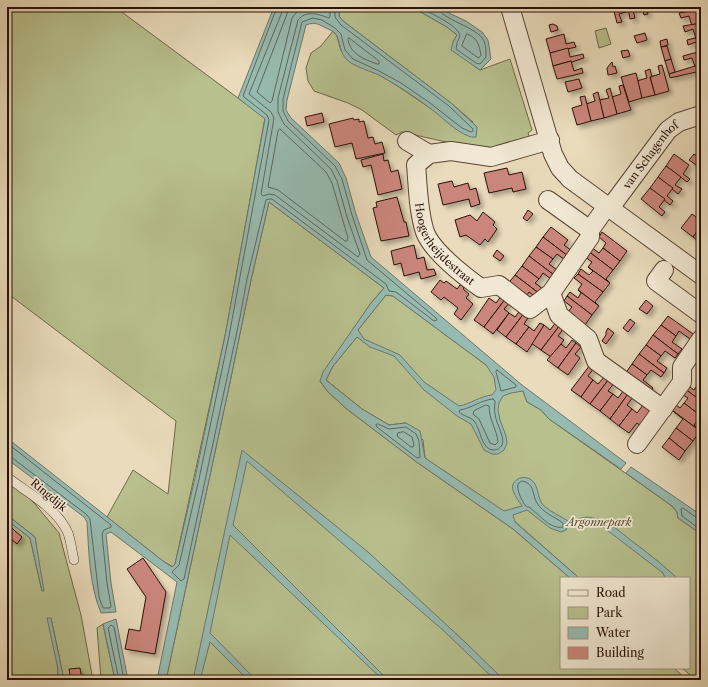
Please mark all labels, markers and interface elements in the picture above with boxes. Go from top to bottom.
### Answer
street label: van Schagenhof [619,117,683,192]
street label: Hoogerheijdestraat [412,202,478,288]
street label: Ringdijk [28,476,71,515]
park label: Argonnepark [565,515,632,529]
legend [560,577,690,669]
text: Road [596,585,626,600]
text: Park [596,605,623,620]
text: Water [595,625,630,640]
text: Building [596,645,644,660]

